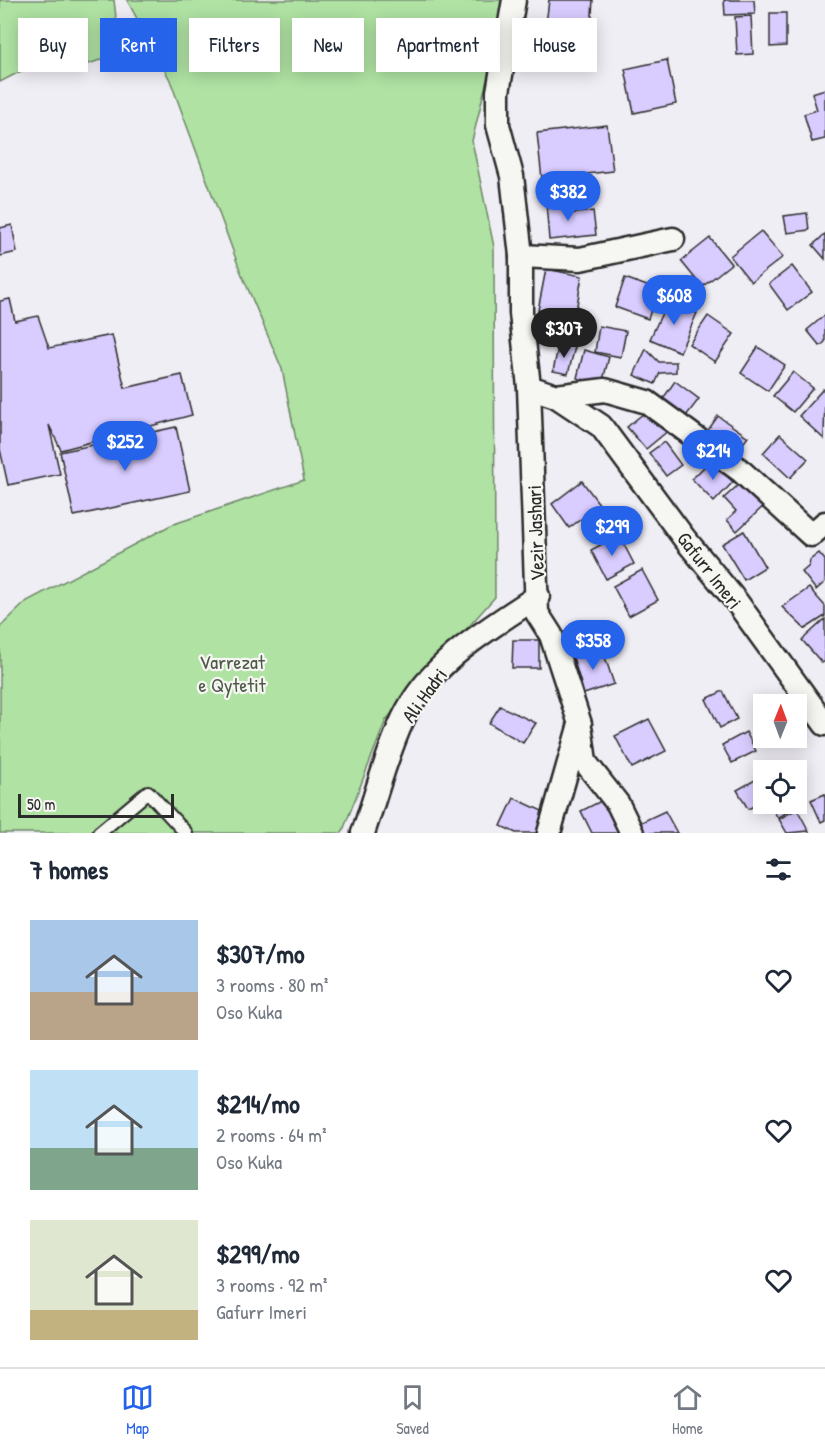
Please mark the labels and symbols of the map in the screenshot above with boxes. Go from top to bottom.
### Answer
pin: $382 [532,171,604,222]
pin: $608 [638,275,710,326]
pin: $307 [528,308,600,359]
pin: $252 [89,421,161,472]
pin: $214 [677,430,749,481]
street label: Vezir Jashari [520,485,550,581]
pin: $299 [576,506,648,557]
street label: Gafurr Imeri [671,526,749,614]
pin: $358 [557,620,629,671]
park label: Varrezat e Qytetit [198,648,267,698]
street label: Ali Hadri [395,662,453,728]
north arrow [753,694,807,748]
scale bar [18,791,174,818]

